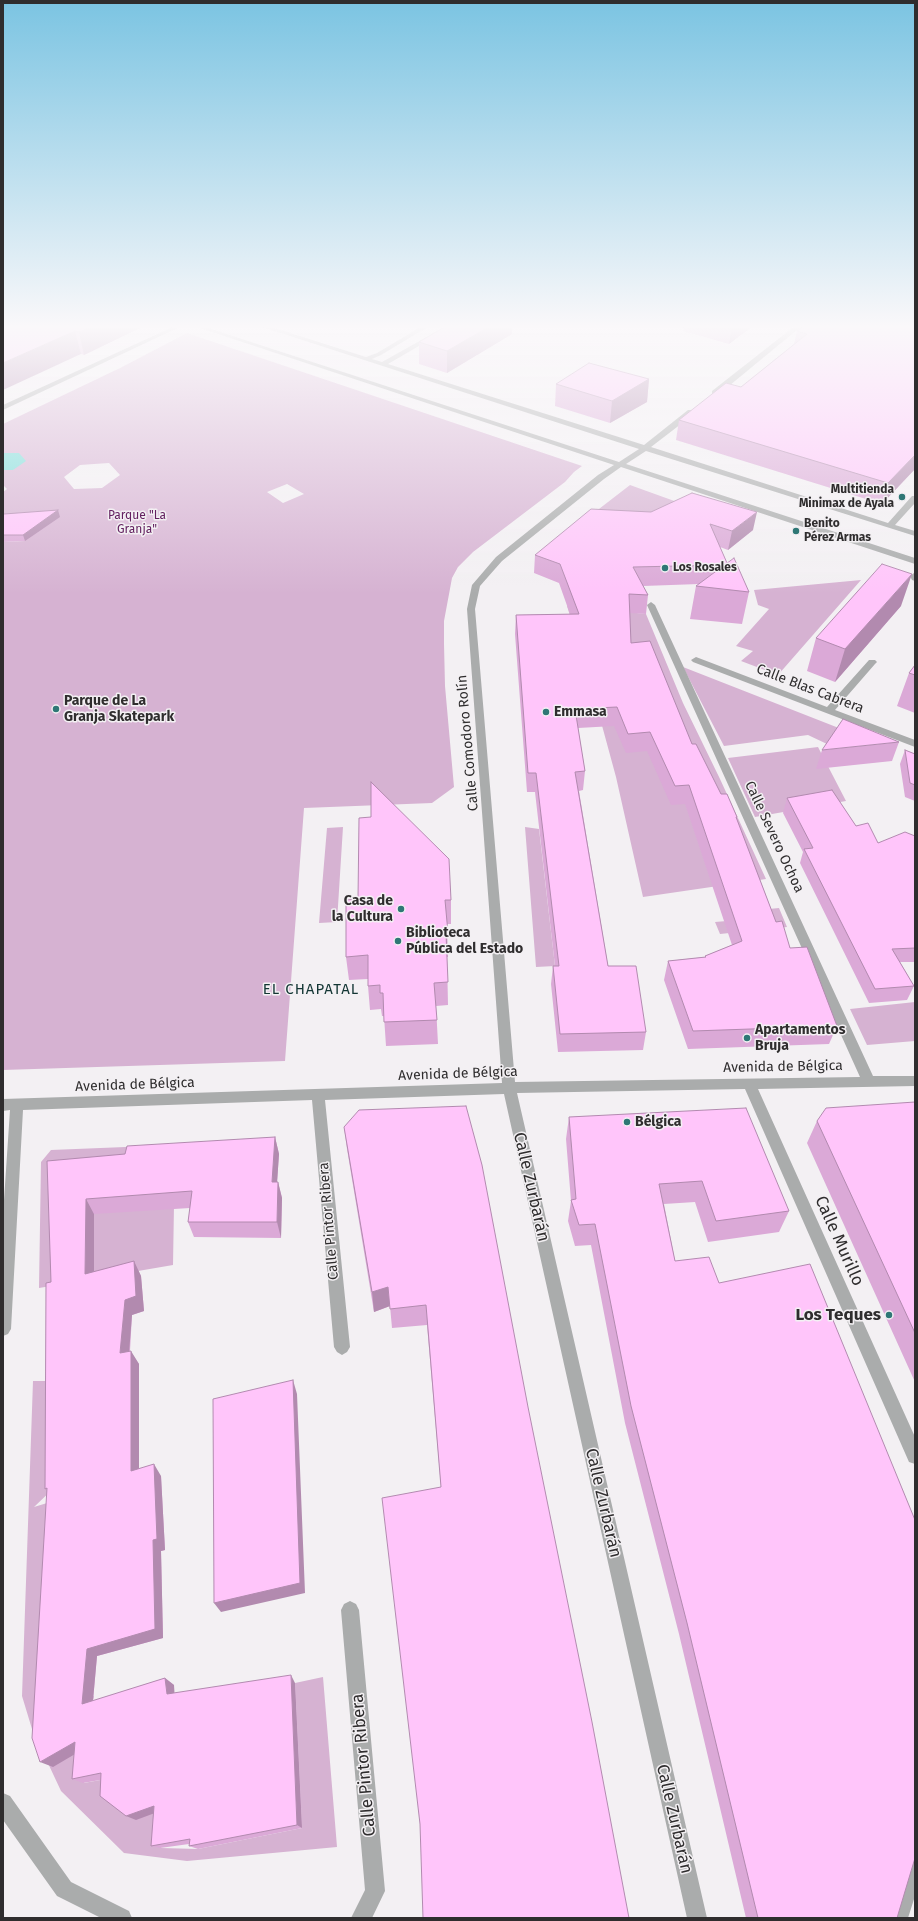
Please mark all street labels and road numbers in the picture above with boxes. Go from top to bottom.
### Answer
street label: Calle Blas Cabrera [754,661,866,717]
street label: Calle Comodoro Rolín [454,674,482,812]
street label: Calle Severo Ochoa [741,778,807,896]
street label: Avenida de Bélgica [723,1058,843,1076]
street label: Avenida de Bélgica [398,1064,518,1084]
street label: Avenida de Bélgica [75,1075,195,1095]
street label: Calle Zurbarán [509,1130,553,1244]
street label: Calle Pintor Ribera [315,1162,343,1280]
street label: Calle Murillo [810,1193,868,1289]
street label: Calle Zurbarán [581,1446,625,1560]
street label: Calle Pintor Ribera [348,1693,380,1837]
street label: Calle Zurbarán [652,1762,696,1876]

